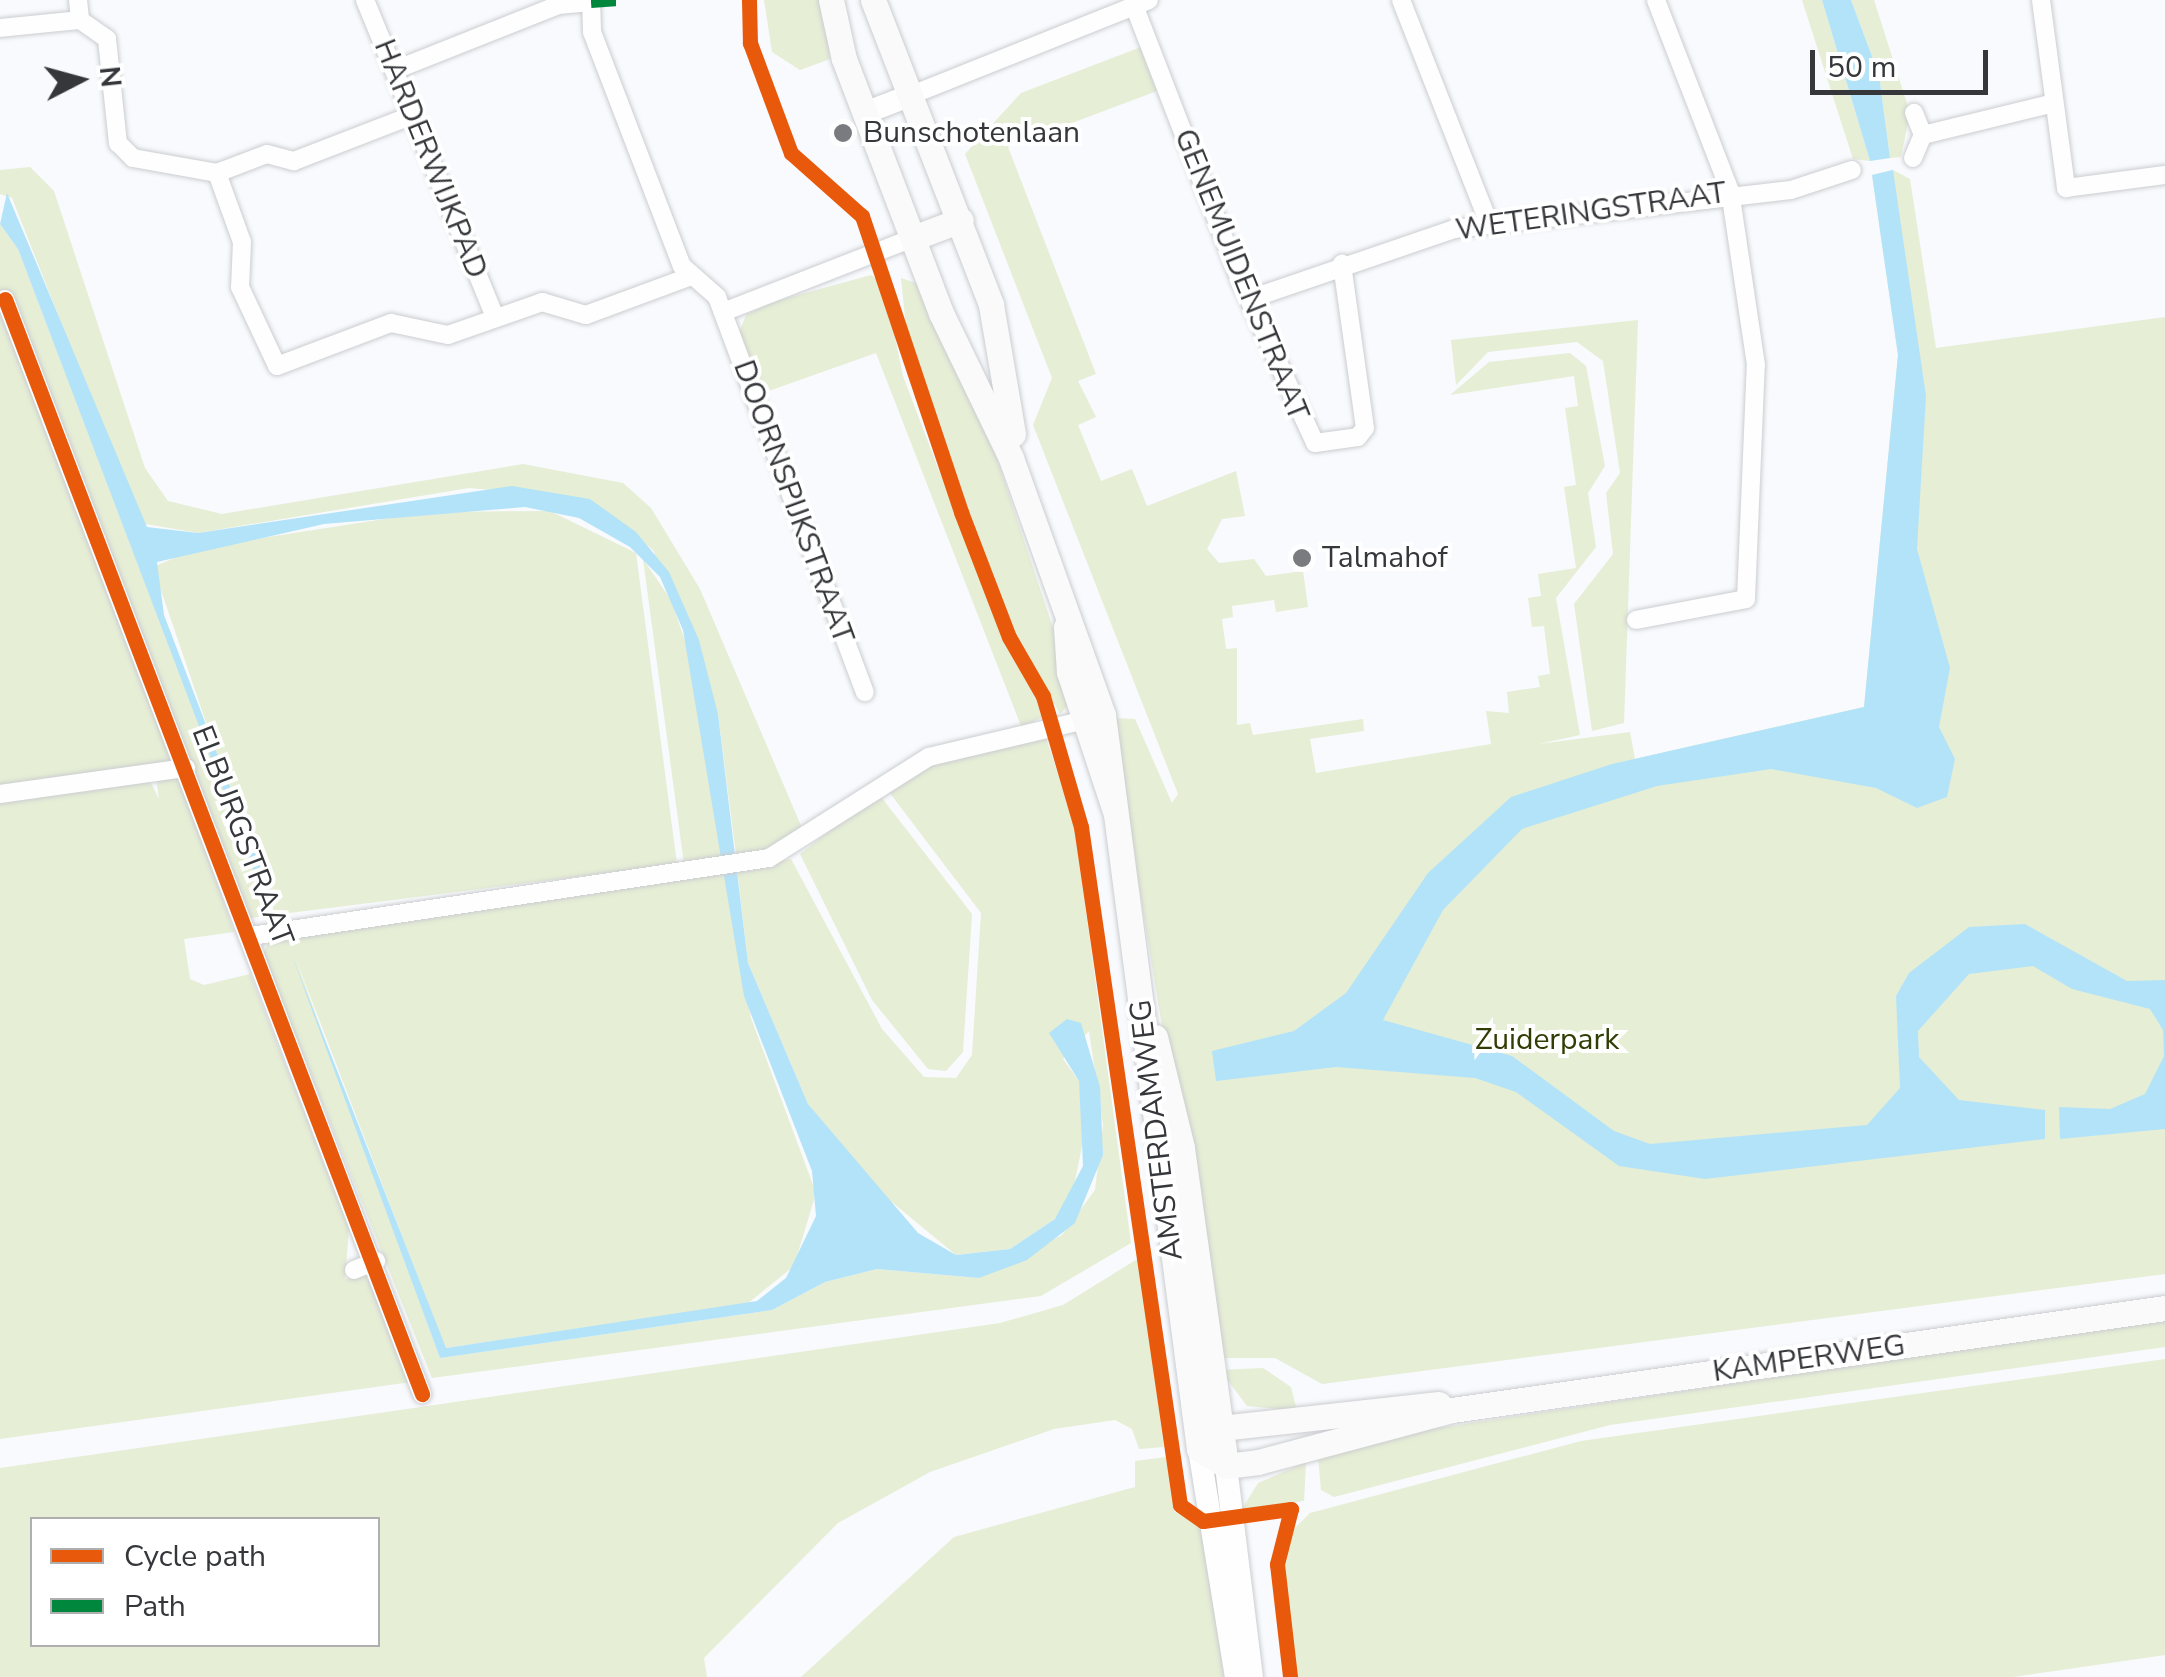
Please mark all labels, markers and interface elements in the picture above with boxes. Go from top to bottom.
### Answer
north arrow [30,30,130,130]
scale bar [1815,30,1992,92]
street label: HARDERWIJKPAD [366,34,494,284]
text: 50 m [1827,47,1896,88]
text: N [90,64,130,89]
place label: Bunschotenlaan [863,115,1080,151]
marker: Bunschotenlaan [832,122,854,144]
street label: GENEMUIDENSTRAAT [1166,124,1316,426]
street label: WETERINGSTRAAT [1453,175,1729,249]
street label: DOORNSPIJKSTRAAT [725,356,861,648]
place label: Talmahof [1322,540,1448,576]
marker: Talmahof [1291,547,1313,569]
street label: ELBURGSTRAAT [183,721,301,951]
street label: AMSTERDAMWEG [1123,997,1191,1263]
park label: Zuiderpark [1475,1022,1619,1058]
street label: KAMPERWEG [1711,1328,1907,1390]
legend [30,1517,380,1647]
text: Cycle path [124,1536,266,1577]
text: Path [124,1586,186,1627]

